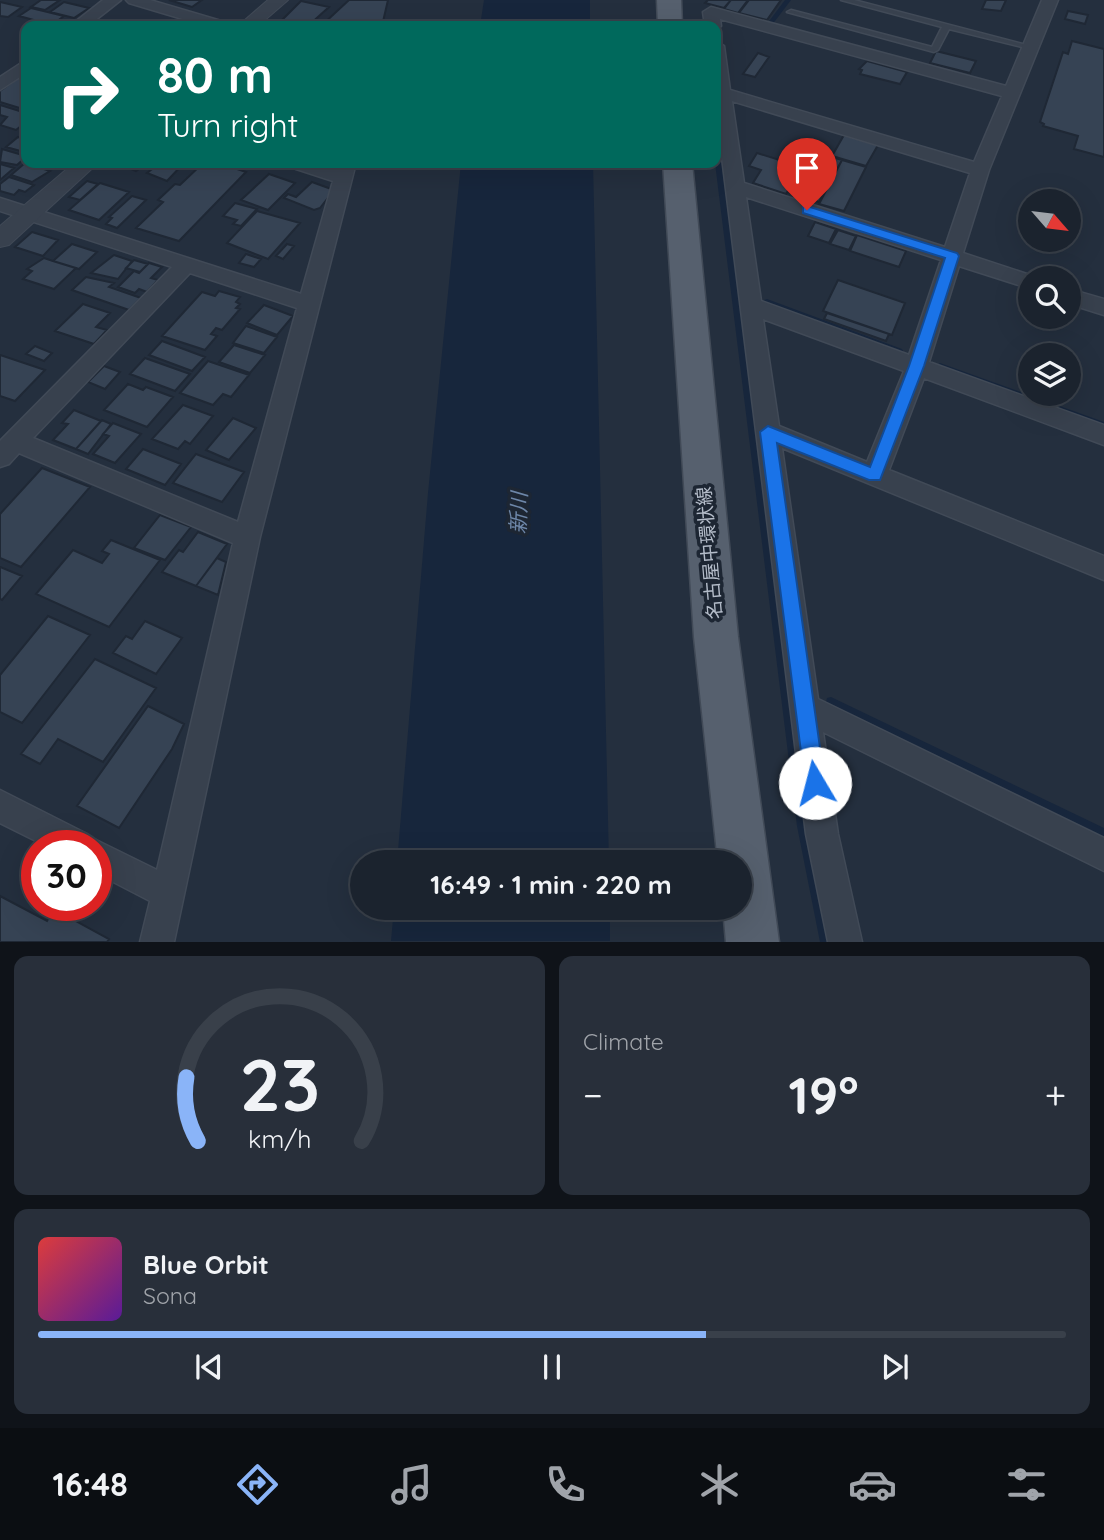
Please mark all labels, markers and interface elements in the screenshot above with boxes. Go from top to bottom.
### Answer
text: 80 m [157,44,273,105]
icon: right [42,49,133,140]
text: Turn right [157,105,298,145]
pin [777,138,837,210]
icon: arrive [788,149,826,187]
north arrow [1018,189,1082,252]
map controls [1018,189,1081,406]
button: search [1018,266,1081,329]
button: layers [1018,343,1081,406]
street label: 名古屋中環状線 [691,486,727,620]
water label: 新川 [504,490,532,534]
position arrow [778,746,852,820]
speed limit sign: 30 [21,830,112,921]
text: 16:49 · 1 min · 220 m [430,868,672,901]
text: Climate [583,1027,664,1056]
text: 23 [239,1039,320,1130]
text: 19° [789,1062,859,1127]
text: − [583,1071,603,1119]
text: + [1045,1071,1066,1119]
text: km/h [248,1123,311,1154]
text: Blue Orbit [143,1248,269,1281]
text: Sona [143,1281,197,1310]
icon: previous [190,1348,228,1386]
icon: pause [533,1348,571,1386]
icon: next [876,1348,914,1386]
icon: directions [233,1460,282,1509]
icon: music [387,1460,436,1509]
icon: phone [541,1460,590,1509]
icon: climate [695,1460,744,1509]
icon: car [848,1460,897,1509]
icon: filters [1002,1460,1051,1509]
text: 16:48 [52,1464,128,1504]

